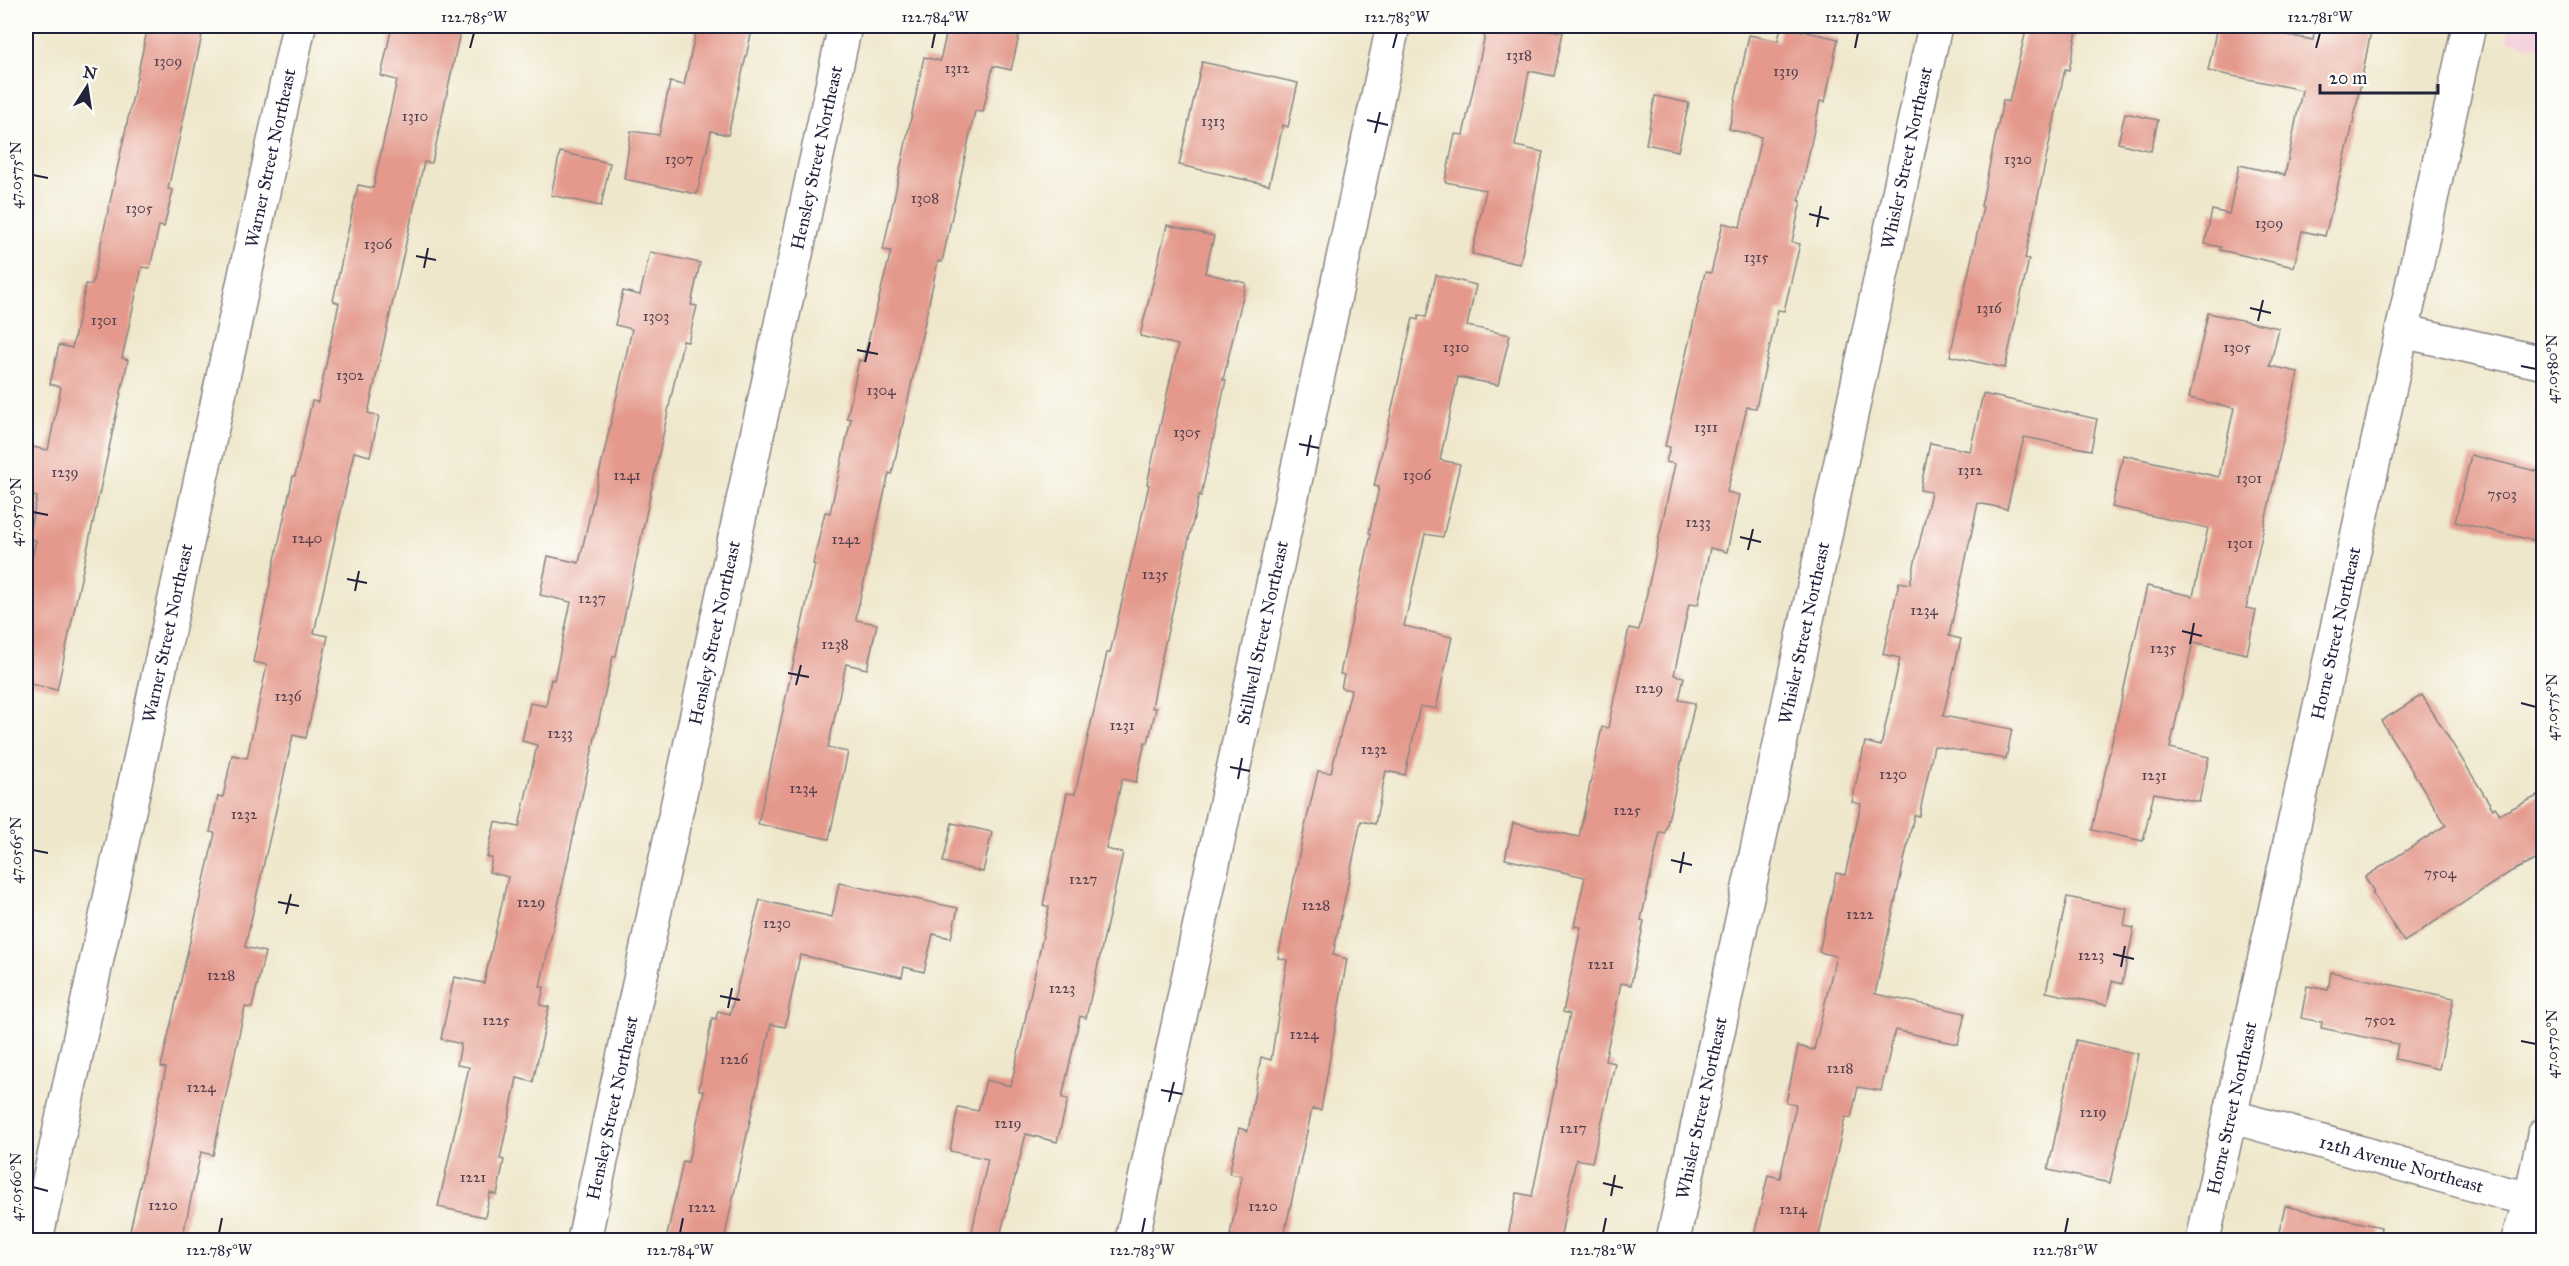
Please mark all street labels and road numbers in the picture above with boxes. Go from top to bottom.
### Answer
street label: Hensley Street Northeast [786,63,847,252]
street label: Whisler Street Northeast [1876,64,1937,251]
street label: Warner Street Northeast [240,66,301,250]
street label: Hensley Street Northeast [684,538,745,727]
street label: Stillwell Street Northeast [1232,538,1293,727]
street label: Whisler Street Northeast [1774,539,1834,726]
street label: Warner Street Northeast [137,541,198,725]
street label: Horne Street Northeast [2306,544,2366,722]
street label: Hensley Street Northeast [582,1013,643,1202]
street label: Whisler Street Northeast [1671,1014,1732,1201]
street label: Horne Street Northeast [2202,1019,2262,1197]
street label: 12th Avenue Northeast [2317,1131,2487,1198]

